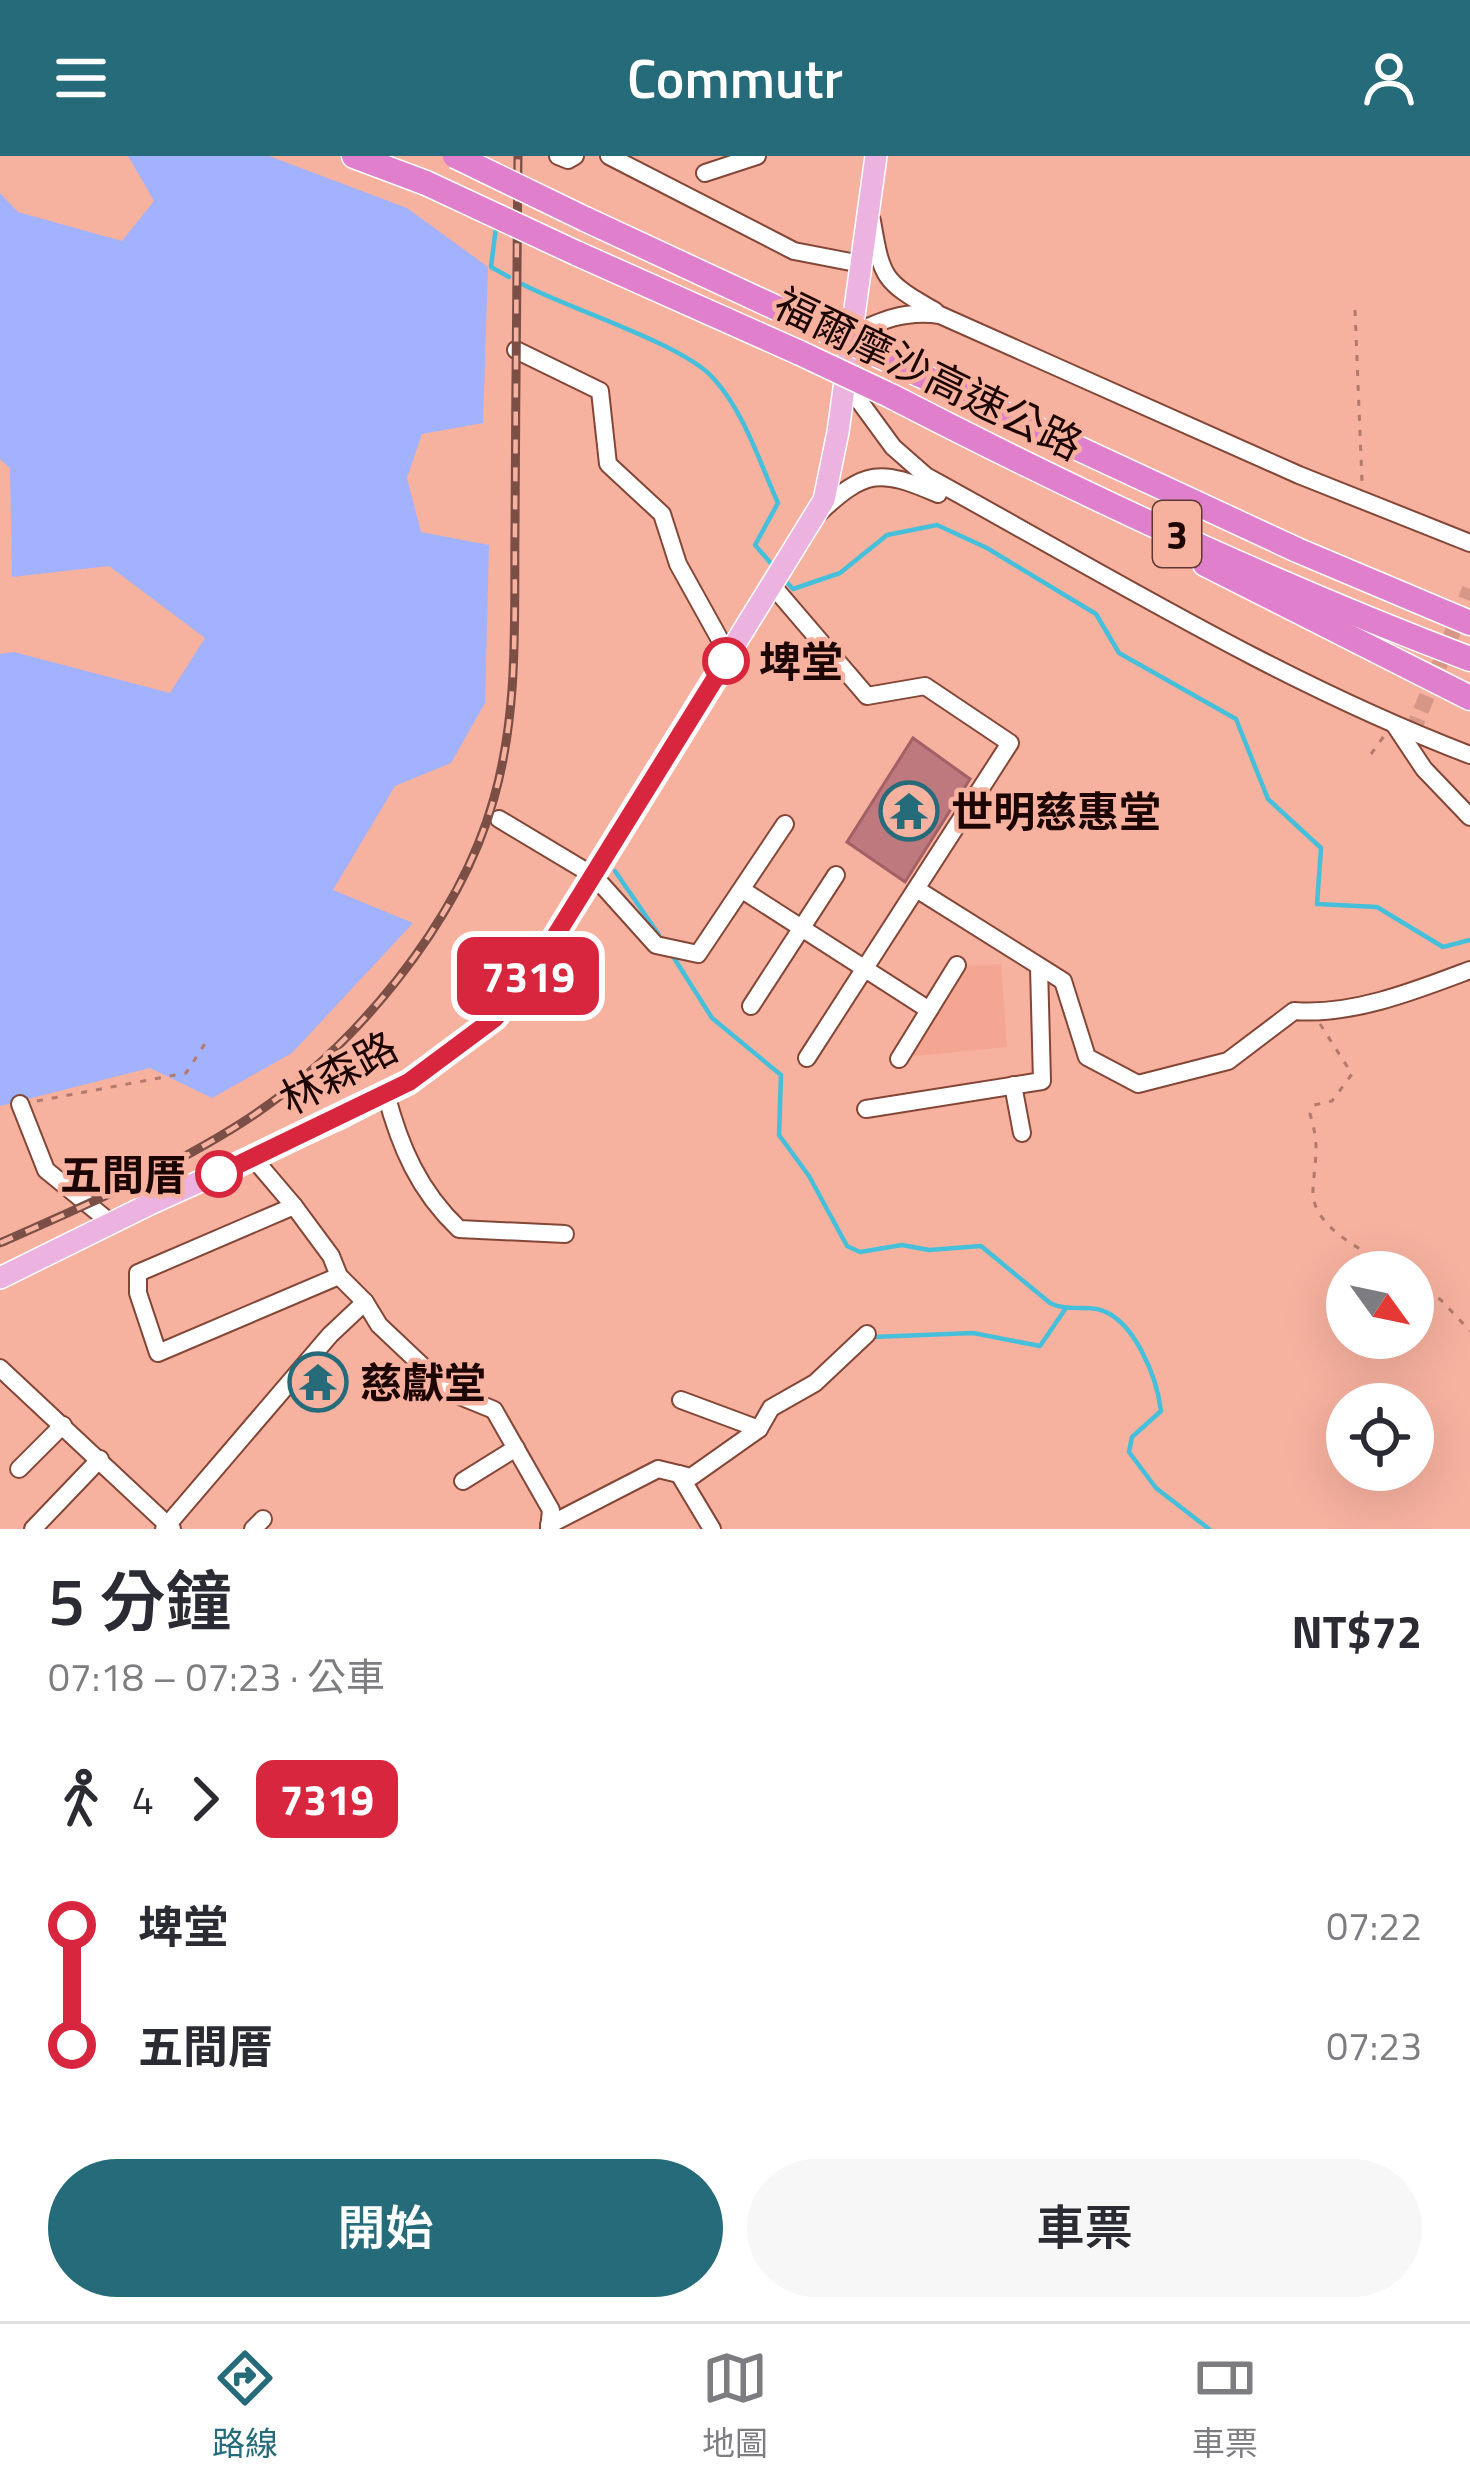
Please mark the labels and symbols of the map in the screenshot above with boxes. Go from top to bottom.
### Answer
street label: 福爾摩沙高速公路 [764,271,1094,475]
road number: 3 [1153,501,1201,567]
place label: 埤堂 [759,629,843,693]
marker: 埤堂 [704,639,748,683]
place label: 世明慈惠堂 [951,779,1161,843]
temple icon: 世明慈惠堂 [878,780,940,842]
line badge: 7319 [444,937,612,1015]
street label: 林森路 [267,1014,409,1130]
place label: 五間厝 [60,1142,186,1206]
marker: 五間厝 [197,1152,241,1196]
north arrow [1326,1251,1434,1359]
place label: 慈獻堂 [360,1350,486,1414]
temple icon: 慈獻堂 [287,1351,349,1413]

